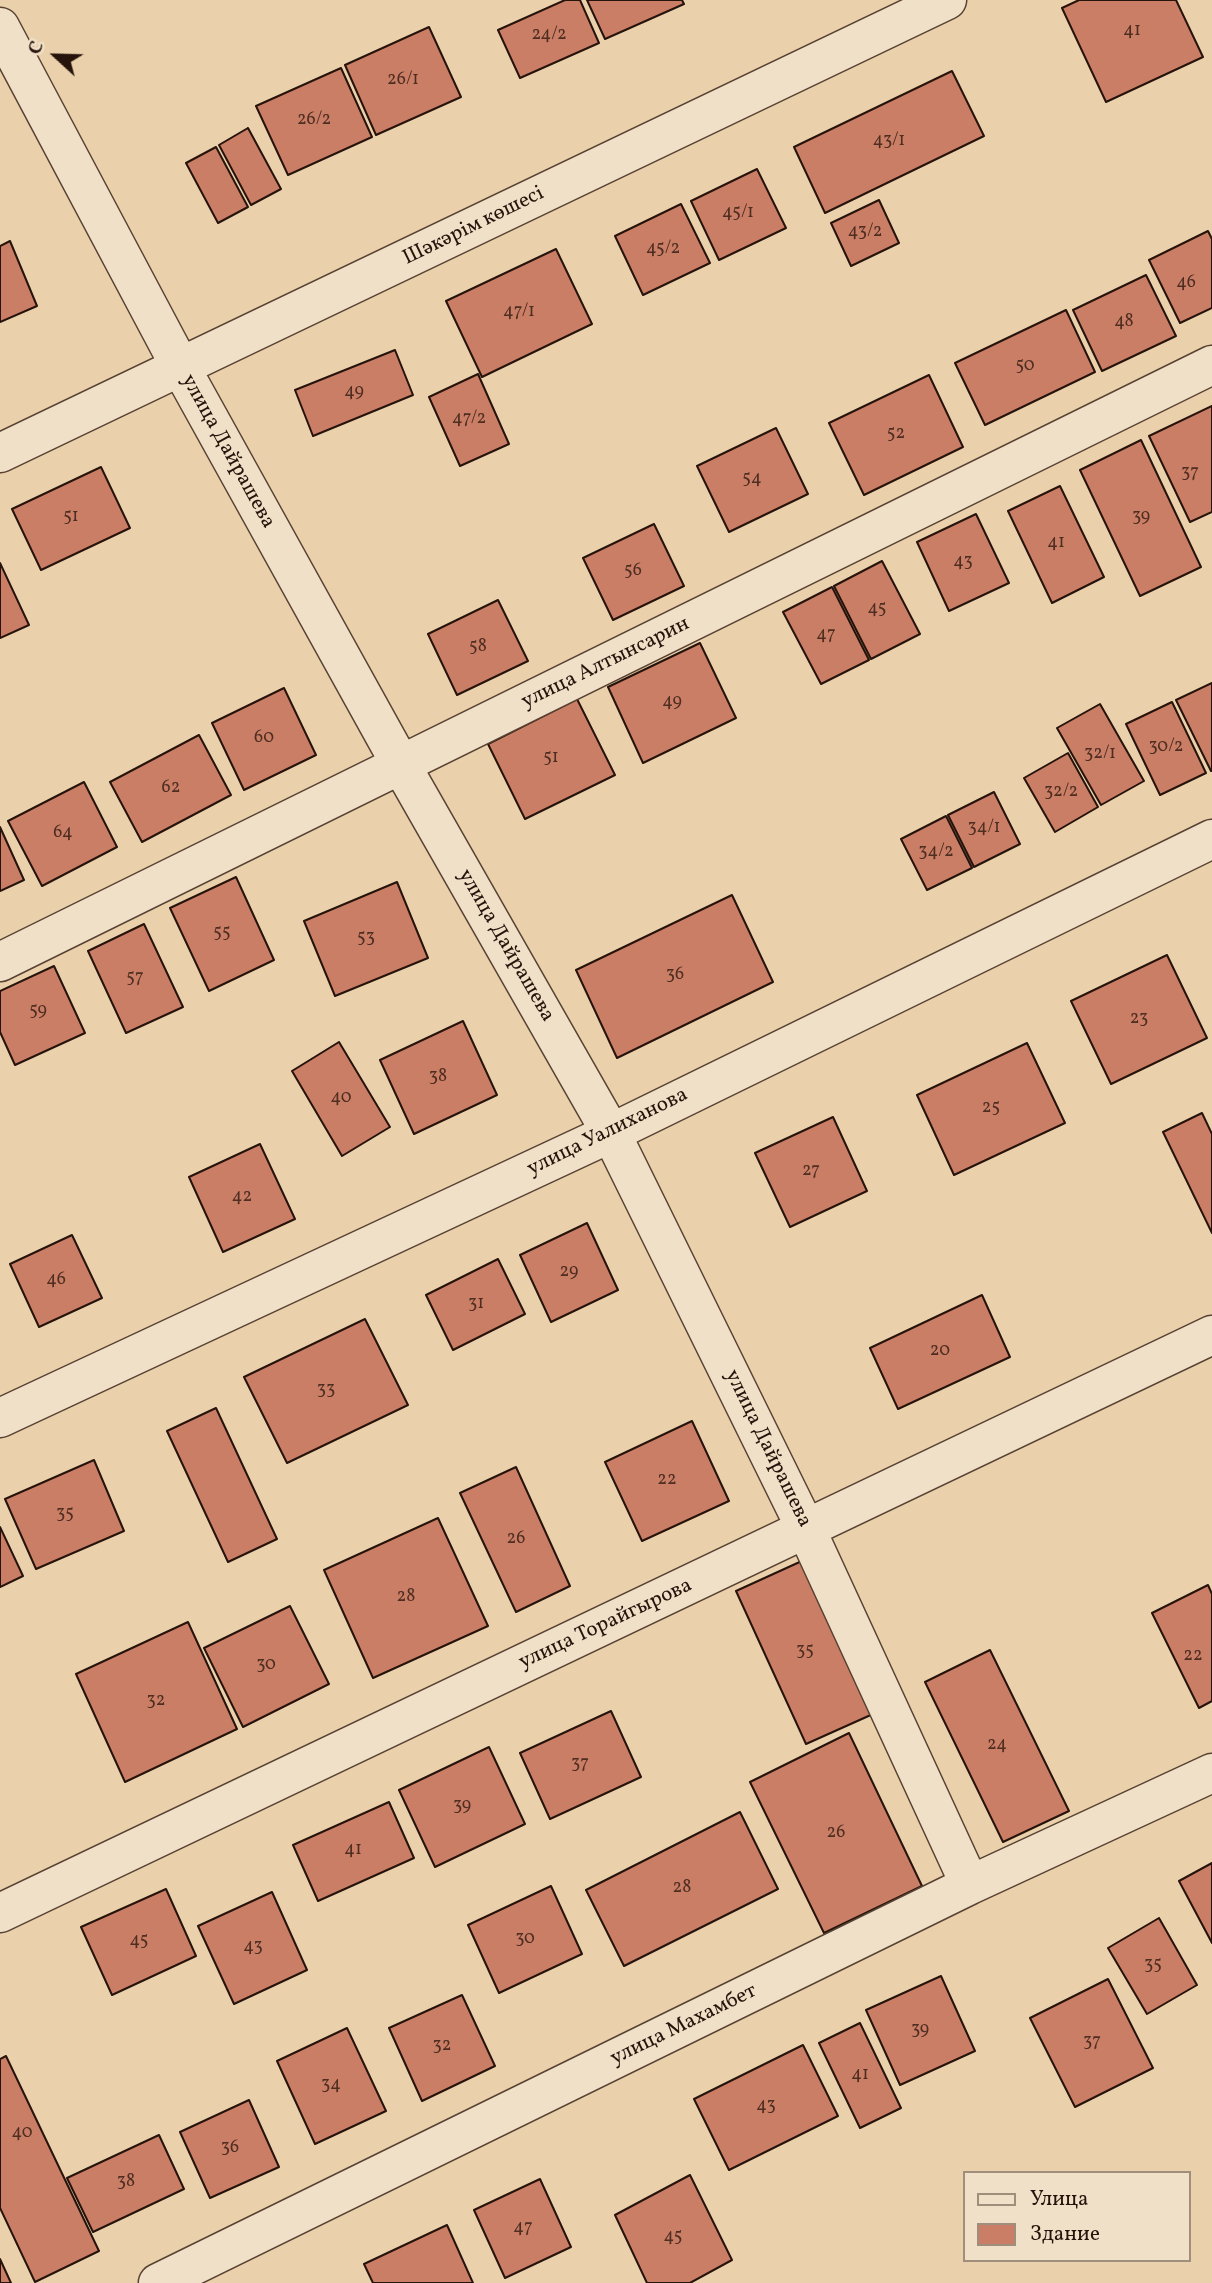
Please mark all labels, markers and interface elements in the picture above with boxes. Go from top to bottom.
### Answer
north arrow [21,21,91,91]
house number: 41 [1123,21,1141,43]
house number: 24/2 [531,25,567,47]
text: С [22,38,51,59]
house number: 26/1 [387,70,419,92]
house number: 26/2 [297,110,331,132]
house number: 43/1 [873,131,905,153]
street label: Шәкәрім көшесі [399,182,549,272]
house number: 45/1 [722,203,754,225]
house number: 43/2 [848,222,882,244]
house number: 45/2 [646,239,680,261]
house number: 46 [1176,273,1196,295]
house number: 47/1 [503,302,535,324]
house number: 48 [1114,312,1134,334]
house number: 50 [1015,356,1035,378]
street label: улица Дайрашева [174,371,280,533]
house number: 49 [344,382,364,404]
house number: 47/2 [452,409,486,431]
house number: 52 [887,424,905,446]
house number: 37 [1181,463,1199,485]
house number: 54 [742,469,762,491]
house number: 51 [63,507,79,529]
house number: 39 [1132,507,1150,529]
house number: 41 [1047,533,1065,555]
house number: 43 [953,552,973,574]
house number: 56 [624,561,642,583]
house number: 45 [868,599,886,621]
street label: улица Алтынсарин [518,612,694,716]
house number: 47 [816,625,836,647]
house number: 58 [469,637,487,659]
house number: 49 [662,692,682,714]
house number: 60 [254,728,274,750]
house number: 30/2 [1148,737,1184,759]
house number: 32/1 [1084,744,1116,766]
house number: 51 [543,748,559,770]
house number: 62 [162,778,180,800]
house number: 32/2 [1044,782,1078,804]
house number: 34/1 [968,818,1000,840]
house number: 64 [53,823,73,845]
house number: 34/2 [918,842,954,864]
street label: улица Дайрашева [451,865,559,1027]
house number: 55 [213,923,231,945]
house number: 53 [357,928,375,950]
house number: 36 [666,965,684,987]
house number: 57 [126,968,144,990]
house number: 59 [29,1001,47,1023]
house number: 23 [1130,1009,1148,1031]
house number: 38 [429,1067,447,1089]
street label: улица Уалиханова [524,1083,692,1183]
house number: 40 [330,1088,352,1110]
house number: 25 [982,1098,1000,1120]
house number: 27 [802,1161,820,1183]
house number: 42 [232,1187,252,1209]
house number: 29 [560,1262,578,1284]
house number: 46 [46,1270,66,1292]
house number: 31 [468,1294,484,1316]
house number: 20 [930,1341,950,1363]
street label: улица Дайрашева [718,1366,816,1532]
house number: 33 [317,1380,335,1402]
house number: 22 [657,1470,677,1492]
house number: 35 [56,1504,74,1526]
house number: 26 [507,1529,525,1551]
street label: улица Торайгырова [515,1574,697,1676]
house number: 28 [397,1587,415,1609]
house number: 35 [796,1641,814,1663]
house number: 22 [1183,1646,1203,1668]
house number: 30 [256,1655,276,1677]
house number: 32 [147,1691,165,1713]
house number: 24 [987,1735,1007,1757]
house number: 37 [571,1754,589,1776]
house number: 39 [453,1796,471,1818]
house number: 26 [827,1823,845,1845]
house number: 41 [344,1840,362,1862]
house number: 28 [673,1878,691,1900]
house number: 30 [515,1929,535,1951]
house number: 45 [130,1931,148,1953]
house number: 43 [243,1937,263,1959]
house number: 35 [1144,1955,1162,1977]
street label: улица Махамбет [607,1980,761,2072]
house number: 39 [911,2020,929,2042]
house number: 37 [1083,2032,1101,2054]
house number: 32 [433,2036,451,2058]
house number: 41 [851,2065,869,2087]
house number: 34 [321,2075,341,2097]
house number: 43 [756,2096,776,2118]
house number: 40 [11,2123,33,2145]
house number: 36 [221,2138,239,2160]
legend [964,2171,1191,2262]
house number: 38 [117,2172,135,2194]
text: Улица [1030,2185,1088,2214]
house number: 47 [513,2218,533,2240]
text: Здание [1030,2220,1100,2249]
house number: 45 [664,2227,682,2249]

